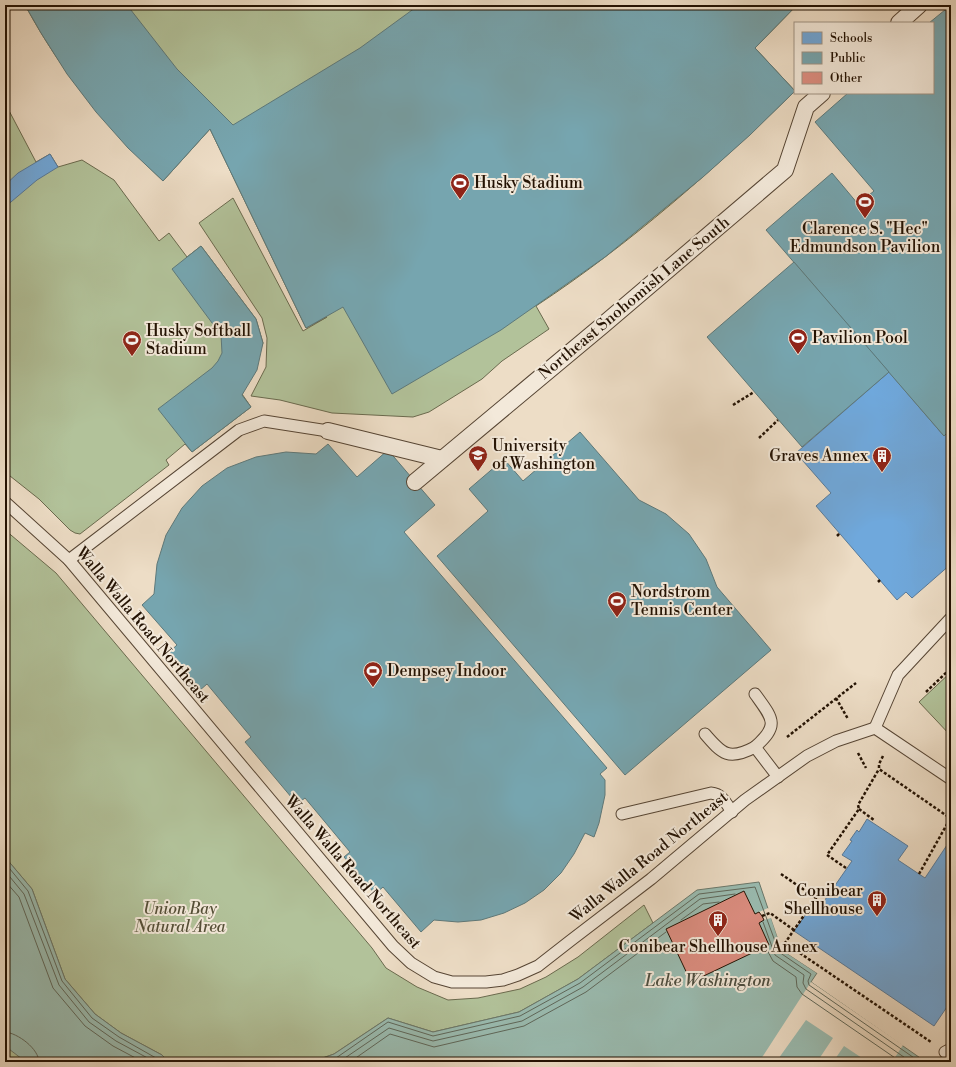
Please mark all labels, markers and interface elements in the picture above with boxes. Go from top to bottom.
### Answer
legend [794,22,934,94]
text: Schools [830,31,872,46]
text: Public [830,51,866,66]
text: Other [830,71,862,86]
sports icon: Husky Stadium [449,172,471,200]
place label: Husky Stadium [474,173,583,193]
sports icon: Clarence S. "Hec" Edmundson Pavilion [854,191,876,219]
street label: Northeast Snohomish Lane South [534,212,734,384]
place label: Clarence S. "Hec" Edmundson Pavilion [790,219,941,257]
place label: Husky Softball Stadium [146,321,251,359]
sports icon: Pavilion Pool [787,327,809,355]
place label: Pavilion Pool [812,328,908,348]
sports icon: Husky Softball Stadium [121,329,143,357]
place label: University of Washington [492,436,596,474]
school or university icon: University of Washington [467,444,489,472]
building icon: Graves Annex [871,445,893,473]
place label: Graves Annex [769,446,869,466]
street label: Walla Walla Road Northeast [71,542,214,707]
place label: Nordstrom Tennis Center [631,582,733,620]
sports icon: Nordstrom Tennis Center [606,590,628,618]
sports icon: Dempsey Indoor [362,660,384,688]
place label: Dempsey Indoor [387,661,506,681]
street label: Walla Walla Road Northeast [565,787,732,928]
street label: Walla Walla Road Northeast [280,790,426,953]
place label: Conibear Shellhouse [784,881,863,919]
building icon: Conibear Shellhouse [866,889,888,917]
park label: Union Bay Natural Area [134,899,226,937]
building icon: Conibear Shellhouse Annex [707,909,729,937]
place label: Conibear Shellhouse Annex [619,937,818,957]
water label: Lake Washington [644,970,771,992]

